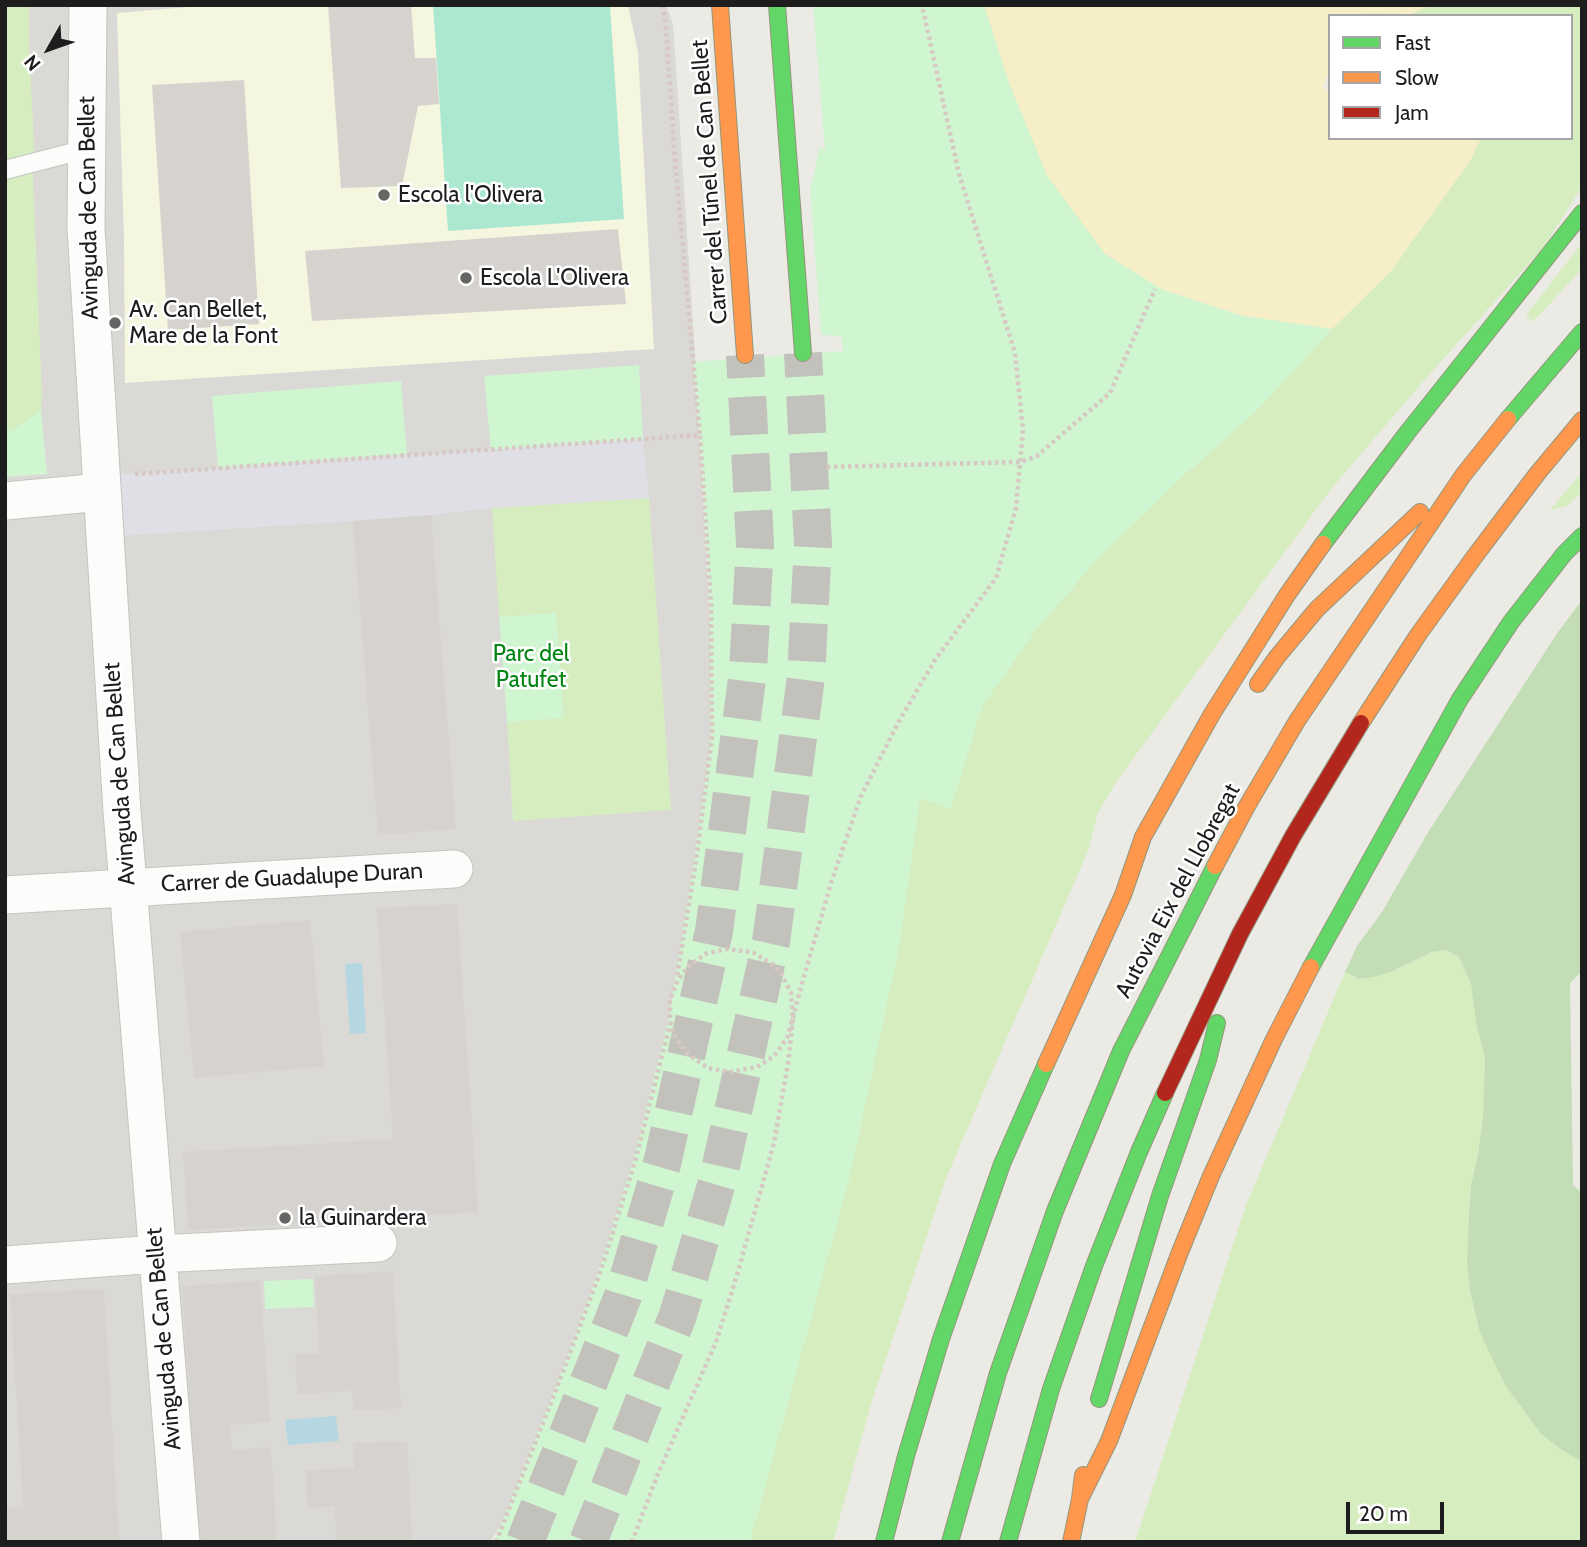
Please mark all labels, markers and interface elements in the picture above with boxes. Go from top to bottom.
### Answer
north arrow [14,14,84,84]
legend [1328,14,1573,140]
text: Fast [1395,30,1431,55]
street label: Carrer del Túnel de Can Bellet [686,39,734,325]
text: N [19,50,46,75]
text: Slow [1395,65,1439,90]
street label: Avinguda de Can Bellet [73,96,105,320]
text: Jam [1395,100,1429,125]
place label: Escola l'Olivera [398,181,543,209]
marker: Escola l'Olivera [376,187,392,203]
place label: Escola L'Olivera [480,264,629,292]
marker: Escola L'Olivera [458,270,474,286]
place label: Av. Can Bellet, Mare de la Font [129,296,278,350]
marker: Av. Can Bellet, Mare de la Font [107,315,123,331]
park label: Parc del Patufet [493,640,569,694]
street label: Avinguda de Can Bellet [98,661,142,887]
street label: Autovia Eix del Llobregat [1110,779,1246,1003]
street label: Carrer de Guadalupe Duran [160,857,424,899]
place label: la Guinardera [299,1204,426,1232]
marker: la Guinardera [277,1210,293,1226]
street label: Avinguda de Can Bellet [141,1226,187,1452]
scale bar [1349,1488,1447,1532]
text: 20 m [1359,1501,1408,1526]

